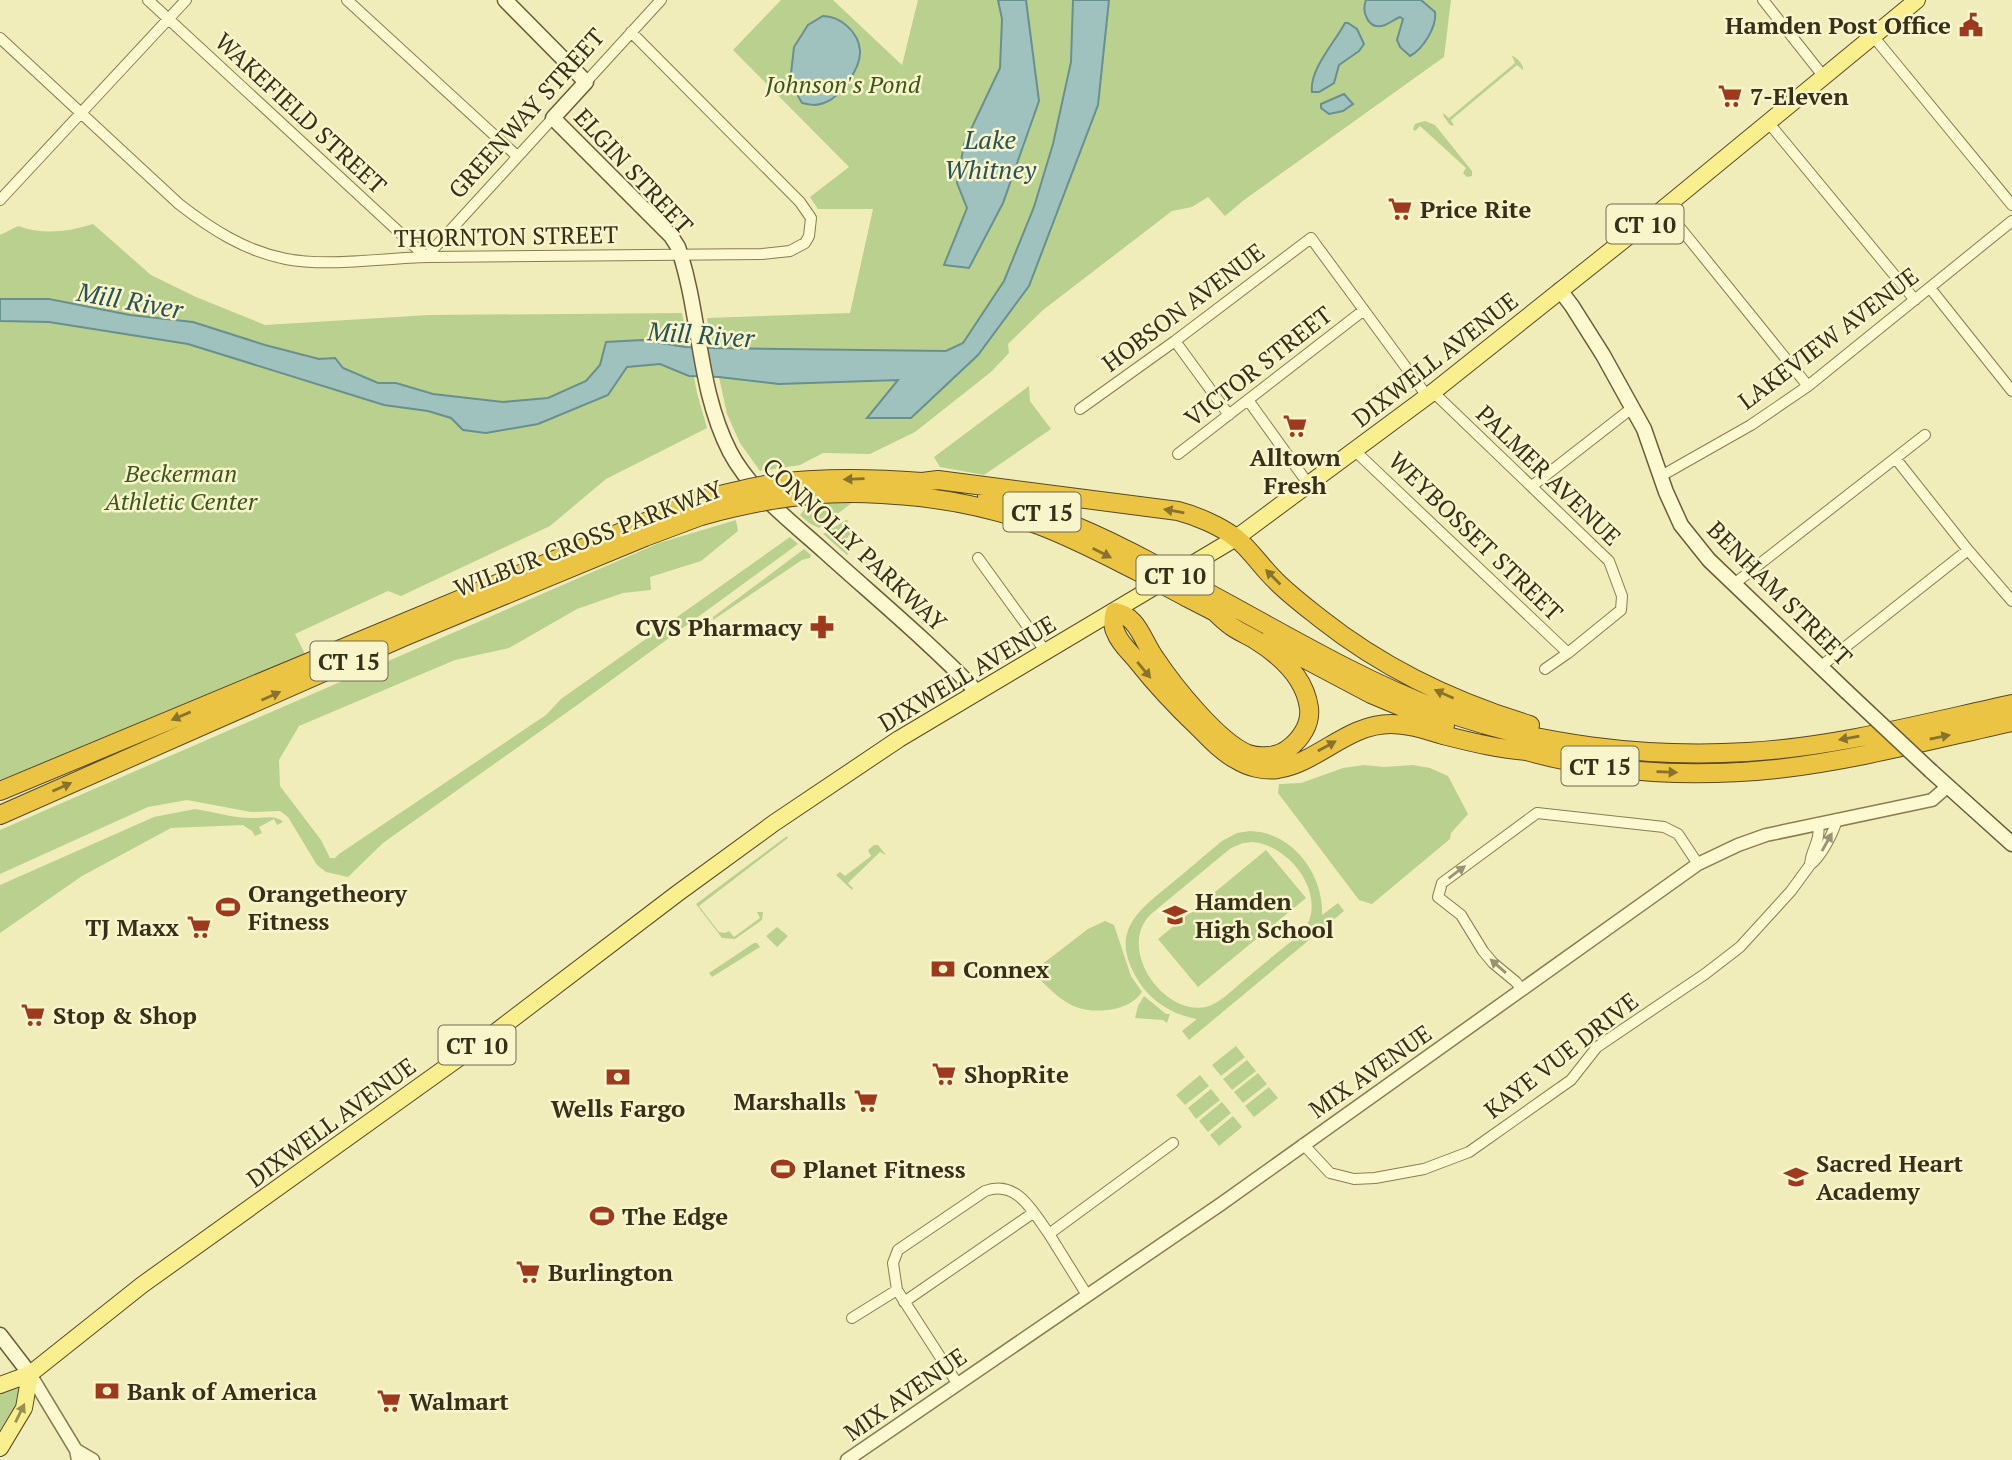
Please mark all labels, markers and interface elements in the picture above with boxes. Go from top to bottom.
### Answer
place label: Hamden Post Office [1725,9,1951,41]
public building icon: Hamden Post Office [1957,11,1985,39]
street label: GREENWAY STREET [441,21,611,205]
street label: WAKEFIELD STREET [208,25,394,201]
park label: Johnson's Pond [764,68,922,100]
place label: 7-Eleven [1750,80,1849,112]
supermarket icon: 7-Eleven [1716,82,1744,110]
street label: ELGIN STREET [567,101,701,241]
water label: Lake Whitney [944,122,1037,186]
place label: Price Rite [1420,193,1531,225]
supermarket icon: Price Rite [1386,195,1414,223]
road number: CT 10 [1606,204,1684,244]
street label: THORNTON STREET [394,218,618,254]
street label: HOBSON AVENUE [1095,235,1271,379]
street label: LAKEVIEW AVENUE [1731,260,1925,416]
water label: Mill River [73,274,187,326]
street label: DIXWELL AVENUE [1346,284,1524,434]
street label: VICTOR STREET [1178,298,1338,434]
water label: Mill River [646,313,756,355]
street label: PALMER AVENUE [1470,398,1628,552]
supermarket icon: Alltown Fresh [1281,412,1309,440]
place label: Alltown Fresh [1249,441,1341,501]
street label: WEYBOSSET STREET [1382,444,1570,628]
street label: CONNOLLY PARKWAY [756,450,954,638]
park label: Beckerman Athletic Center [103,457,259,517]
street label: WILBUR CROSS PARKWAY [449,472,727,604]
one-way arrow [843,473,865,484]
road number: CT 15 [1004,492,1080,532]
one-way arrow [1163,505,1185,516]
street label: BENHAM STREET [1701,514,1860,673]
one-way arrow [1092,547,1112,558]
road number: CT 10 [1136,555,1214,594]
one-way arrow [1265,569,1281,586]
street label: DIXWELL AVENUE [872,607,1062,739]
place label: CVS Pharmacy [635,611,803,643]
pharmacy icon: CVS Pharmacy [808,613,836,641]
road number: CT 15 [310,642,388,680]
one-way arrow [1136,661,1151,678]
one-way arrow [1434,688,1455,699]
one-way arrow [260,690,281,701]
one-way arrow [171,710,191,722]
one-way arrow [1929,732,1951,743]
one-way arrow [1838,733,1860,744]
one-way arrow [1318,740,1337,752]
road number: CT 15 [1562,746,1638,786]
one-way arrow [1656,767,1678,778]
one-way arrow [52,781,73,792]
one-way arrow [1821,832,1833,851]
one-way arrow [1448,865,1466,879]
place label: Orangetheory Fitness [248,877,408,937]
place label: Hamden High School [1195,885,1334,945]
sports icon: Orangetheory Fitness [214,893,242,921]
school or university icon: Hamden High School [1161,901,1189,929]
place label: TJ Maxx [85,911,180,943]
supermarket icon: TJ Maxx [185,913,213,941]
place label: Connex [963,953,1050,985]
bank icon: Connex [929,955,957,983]
one-way arrow [1489,958,1507,974]
street label: KAYE VUE DRIVE [1477,985,1645,1125]
place label: Stop & Shop [53,999,197,1031]
supermarket icon: Stop & Shop [19,1001,47,1029]
street label: MIX AVENUE [1302,1017,1438,1125]
road number: CT 10 [438,1026,516,1064]
street label: DIXWELL AVENUE [240,1050,422,1194]
place label: ShopRite [964,1058,1069,1090]
supermarket icon: ShopRite [930,1060,958,1088]
bank icon: Wells Fargo [604,1063,632,1091]
place label: Marshalls [734,1085,846,1117]
supermarket icon: Marshalls [852,1087,880,1115]
place label: Wells Fargo [551,1092,685,1124]
place label: Sacred Heart Academy [1816,1147,1964,1207]
place label: Planet Fitness [803,1153,966,1185]
sports icon: Planet Fitness [769,1155,797,1183]
school or university icon: Sacred Heart Academy [1782,1163,1810,1191]
place label: The Edge [622,1200,728,1232]
sports icon: The Edge [588,1202,616,1230]
place label: Burlington [548,1256,674,1288]
supermarket icon: Burlington [514,1258,542,1286]
street label: MIX AVENUE [837,1340,973,1448]
place label: Bank of America [127,1375,318,1407]
bank icon: Bank of America [93,1377,121,1405]
place label: Walmart [409,1385,509,1417]
supermarket icon: Walmart [375,1387,403,1415]
one-way arrow [14,1403,26,1423]

